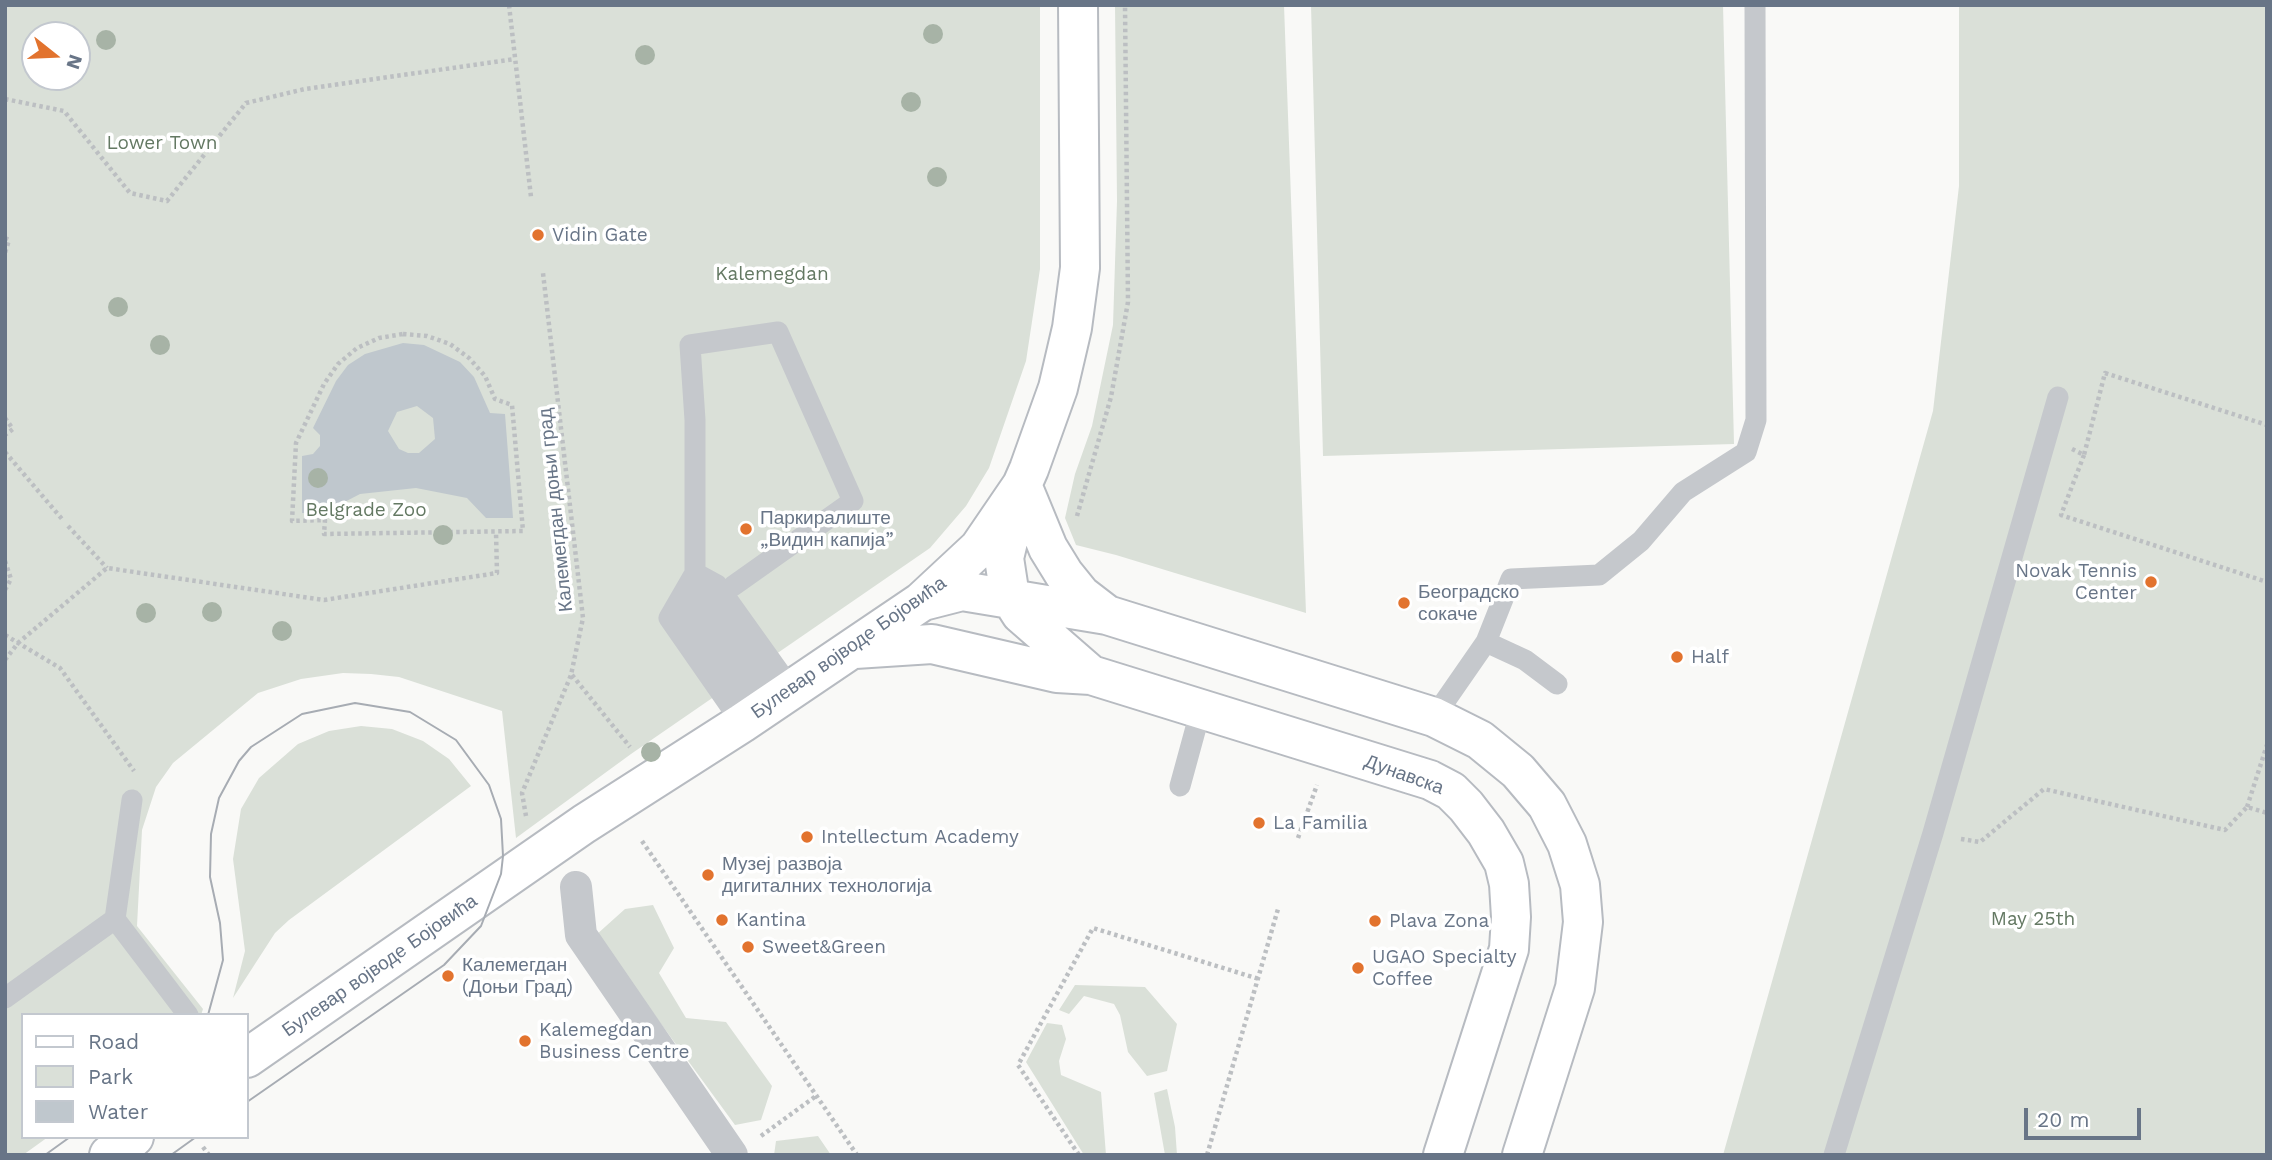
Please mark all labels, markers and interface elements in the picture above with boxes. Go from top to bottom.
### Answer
north arrow [21,21,91,91]
text: N [61,52,88,72]
park label: Lower Town [106,132,218,154]
place label: Vidin Gate [552,224,648,246]
marker: Vidin Gate [530,227,546,243]
park label: Kalemegdan [715,263,829,285]
street label: Калемегдан доњи град [534,407,578,613]
park label: Belgrade Zoo [305,499,427,521]
place label: Паркиралиште „Видин капија” [760,507,894,551]
marker: Паркиралиште „Видин капија” [738,521,754,537]
place label: Novak Tennis Center [2015,560,2137,604]
street label: Булевар војводе Бојовића [747,572,951,724]
marker: Novak Tennis Center [2143,574,2159,590]
place label: Београдско сокаче [1418,581,1519,625]
marker: Београдско сокаче [1396,595,1412,611]
place label: Half [1691,646,1729,668]
marker: Half [1669,649,1685,665]
street label: Дунавска [1361,750,1447,800]
place label: La Familia [1273,812,1368,834]
marker: La Familia [1251,815,1267,831]
place label: Intellectum Academy [821,826,1019,848]
marker: Intellectum Academy [799,829,815,845]
place label: Музеј развоја дигиталних технологија [722,853,931,897]
marker: Музеј развоја дигиталних технологија [700,867,716,883]
street label: Булевар војводе Бојовића [278,890,482,1042]
park label: May 25th [1991,908,2075,930]
place label: Kantina [736,909,806,931]
place label: Plava Zona [1389,910,1489,932]
marker: Kantina [714,912,730,928]
marker: Plava Zona [1367,913,1383,929]
place label: Sweet&Green [762,936,886,958]
marker: Sweet&Green [740,939,756,955]
place label: UGAO Specialty Coffee [1372,946,1517,990]
place label: Калемегдан (Доњи Град) [462,954,573,998]
marker: UGAO Specialty Coffee [1350,960,1366,976]
marker: Калемегдан (Доњи Град) [440,968,456,984]
legend [21,1013,248,1139]
place label: Kalemegdan Business Centre [539,1019,689,1063]
text: Road [88,1029,139,1054]
marker: Kalemegdan Business Centre [517,1033,533,1049]
text: Park [88,1064,133,1089]
scale bar [2027,1094,2144,1138]
text: Water [88,1099,148,1124]
text: 20 m [2037,1107,2089,1132]

